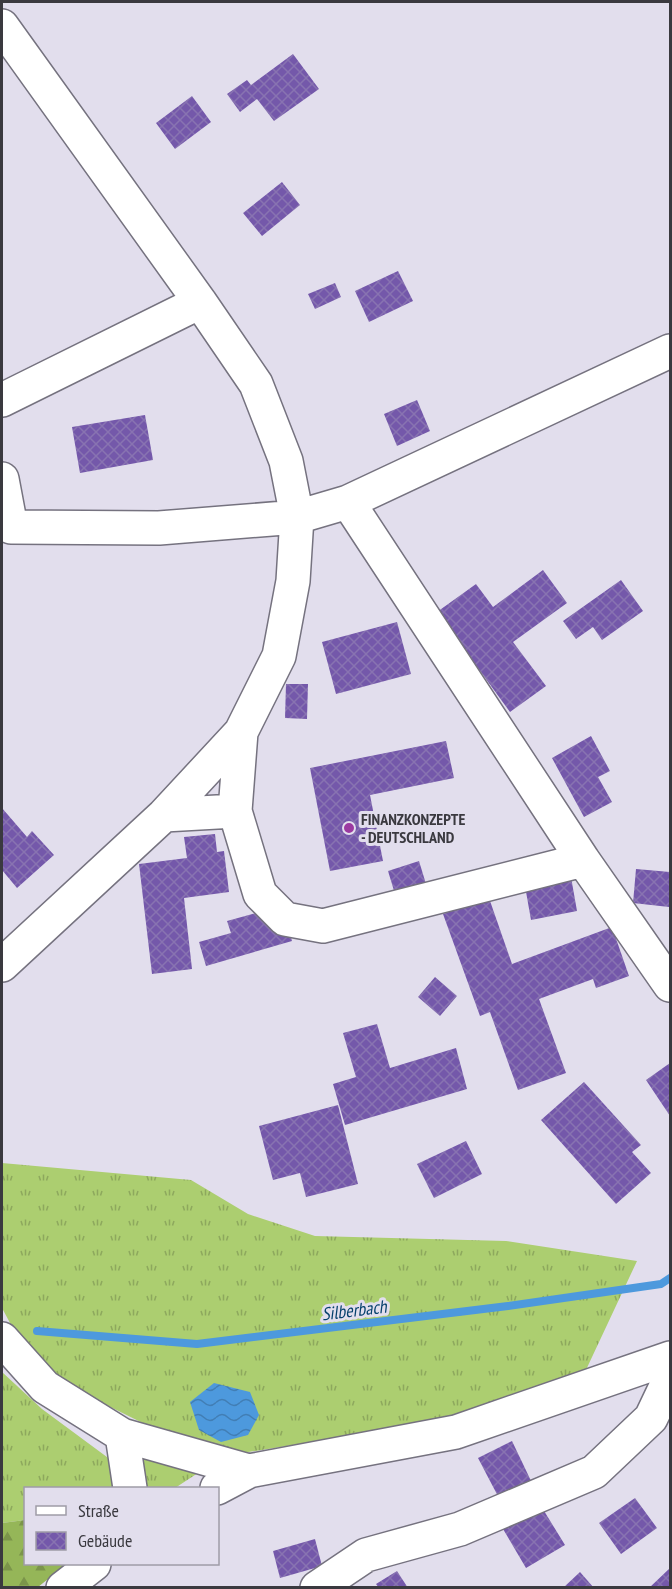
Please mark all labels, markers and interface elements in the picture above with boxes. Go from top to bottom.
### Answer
place label: FINANZKONZEPTE - DEUTSCHLAND [361,809,465,847]
marker: FINANZKONZEPTE - DEUTSCHLAND [342,821,356,835]
water label: Silberbach [320,1294,389,1325]
legend [24,1487,219,1565]
text: Straße [78,1499,119,1522]
text: Gebäude [78,1529,132,1552]

